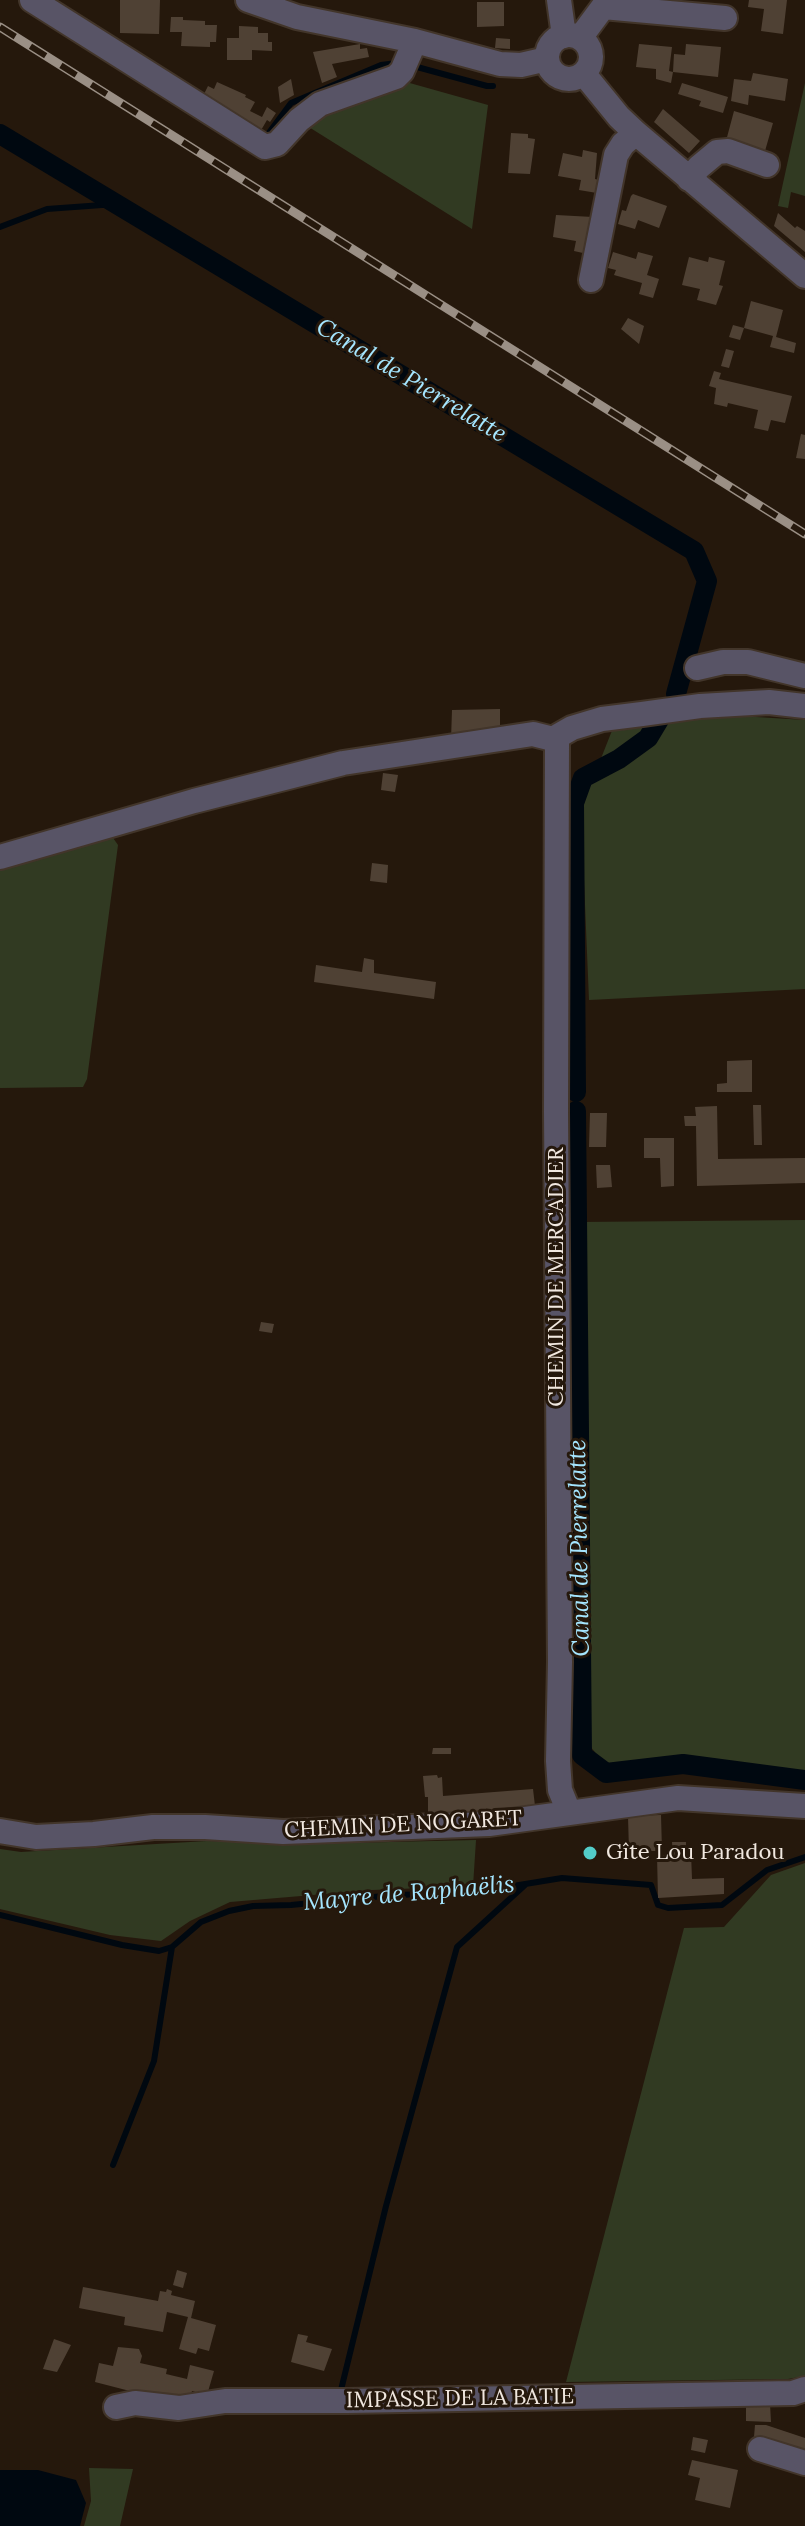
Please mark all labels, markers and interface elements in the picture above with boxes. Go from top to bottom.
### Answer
water label: Canal de Pierrelatte [311,313,511,449]
street label: CHEMIN DE MERCADIER [544,1147,570,1407]
water label: Canal de Pierrelatte [564,1439,596,1657]
street label: CHEMIN DE NOGARET [283,1806,523,1844]
place label: Gîte Lou Paradou [606,1840,784,1866]
marker: Gîte Lou Paradou [581,1844,599,1862]
water label: Mayre de Raphaëlis [302,1870,516,1918]
street label: IMPASSE DE LA BATIE [346,2384,574,2414]

